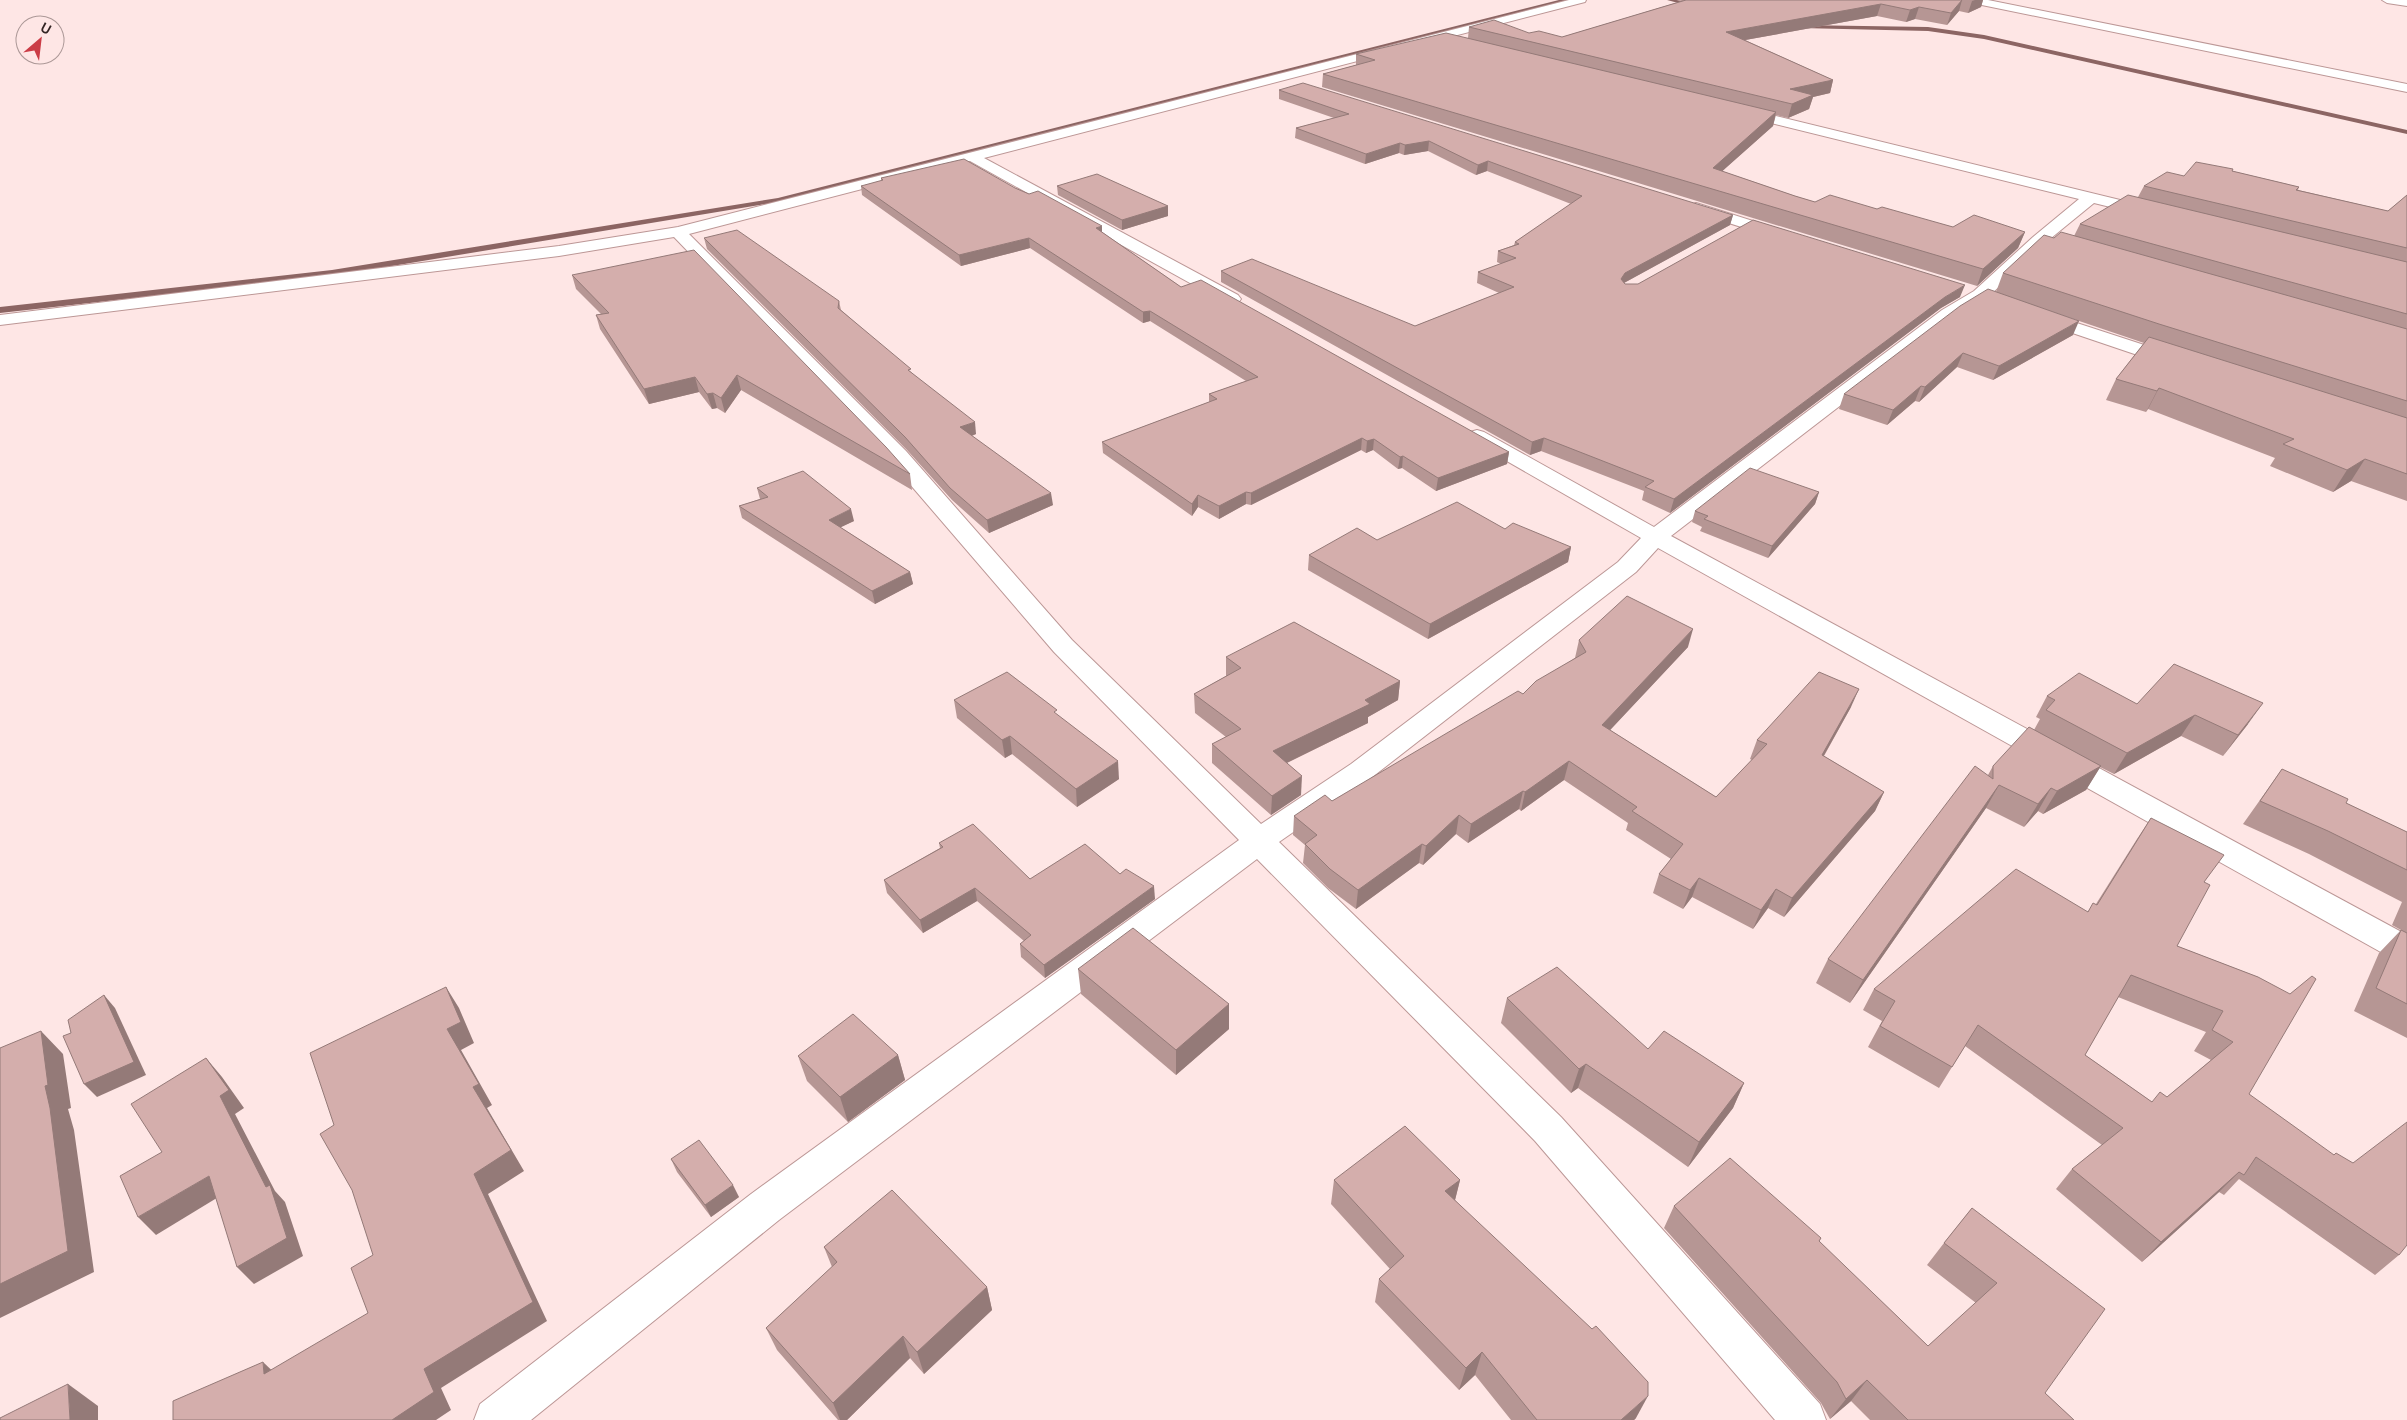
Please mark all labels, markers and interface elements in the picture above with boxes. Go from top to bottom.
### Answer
north arrow [15,15,65,65]
text: U [37,20,54,40]

